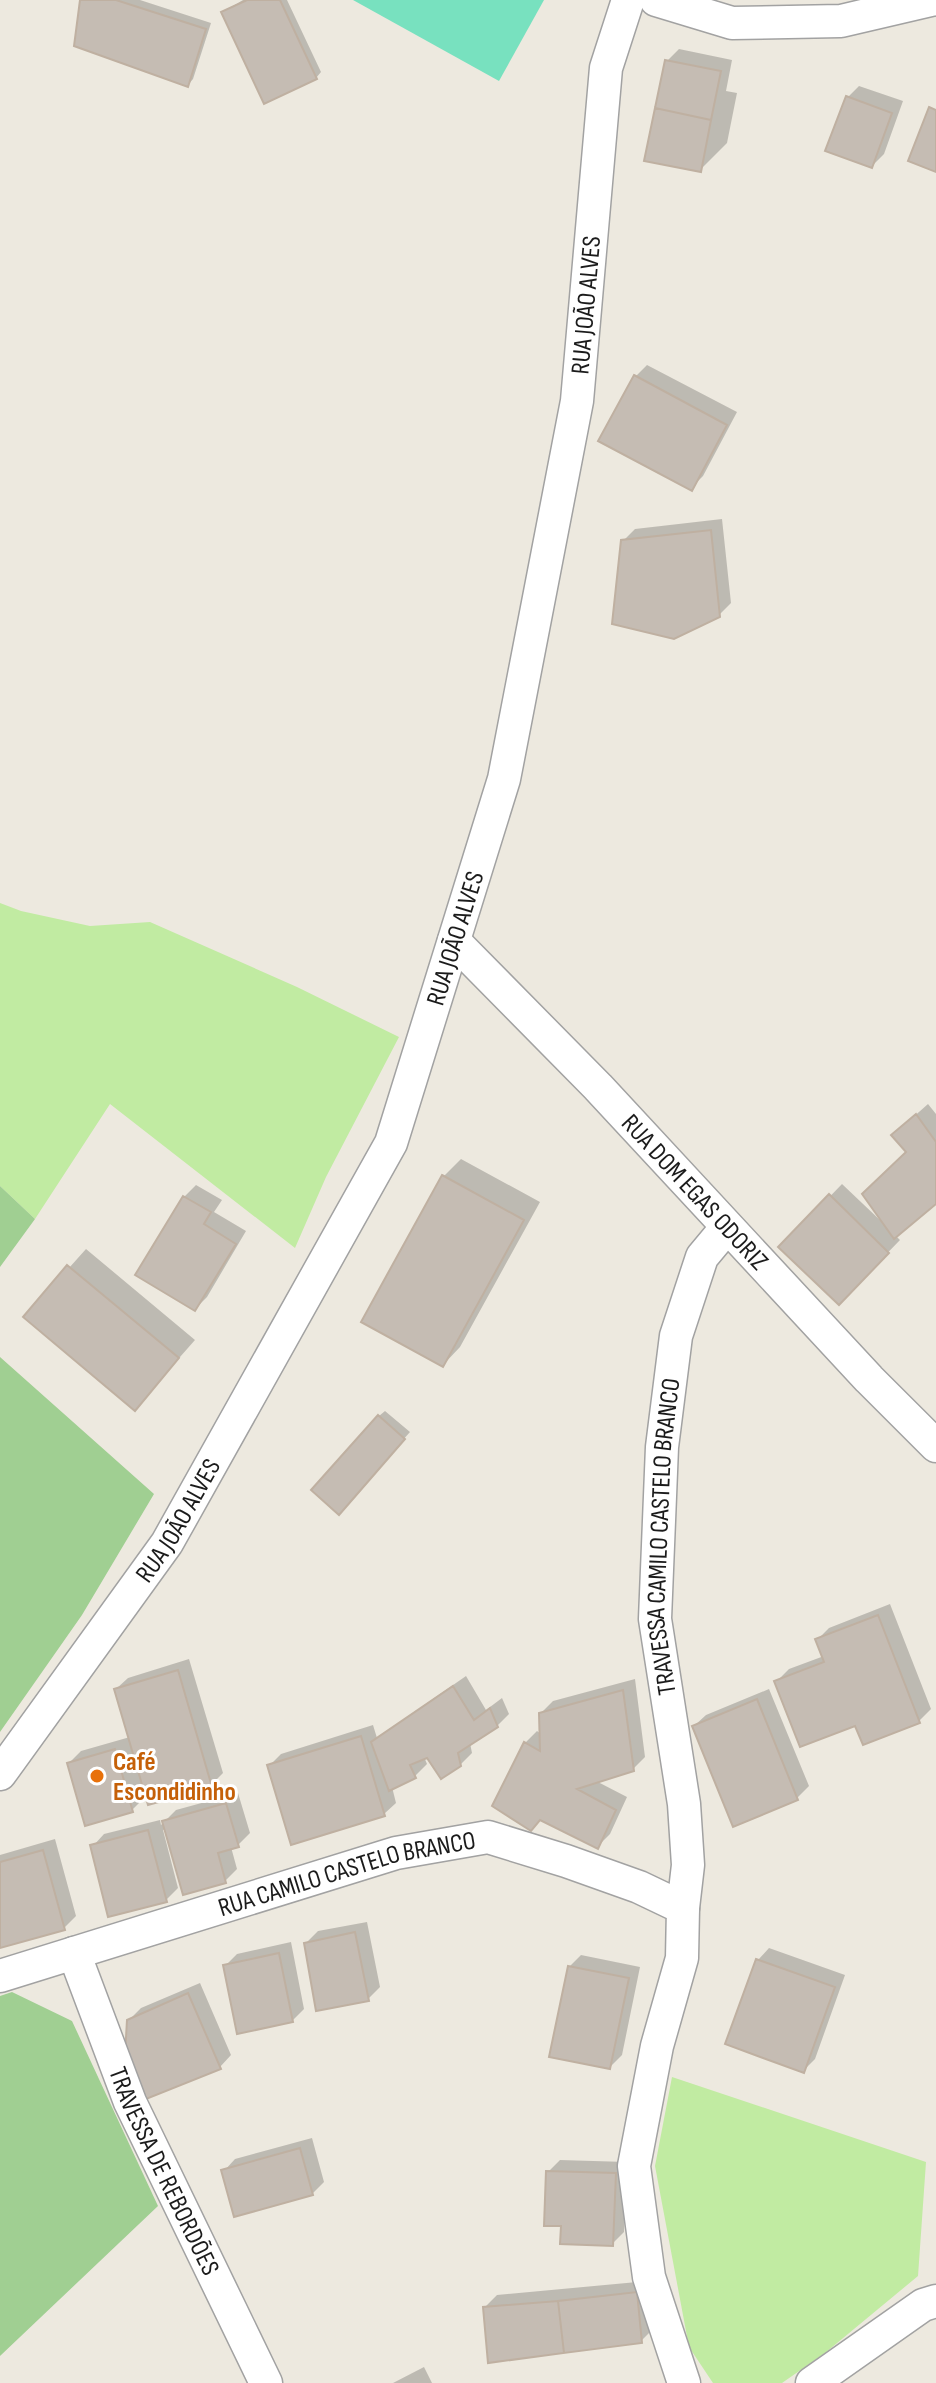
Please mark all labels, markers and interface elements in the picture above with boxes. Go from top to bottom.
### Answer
street label: RUA JOÃO ALVES [565,235,608,376]
street label: RUA JOÃO ALVES [421,868,491,1009]
street label: RUA DOM EGAS ODORIZ [614,1108,774,1277]
street label: TRAVESSA CAMILO CASTELO BRANCO [641,1376,688,1697]
street label: RUA JOÃO ALVES [130,1454,228,1589]
place label: Café Escondidinho [113,1747,236,1808]
marker: Café Escondidinho [88,1767,106,1785]
street label: RUA CAMILO CASTELO BRANCO [215,1825,478,1924]
street label: TRAVESSA DE REBORDÕES [101,2063,225,2281]

